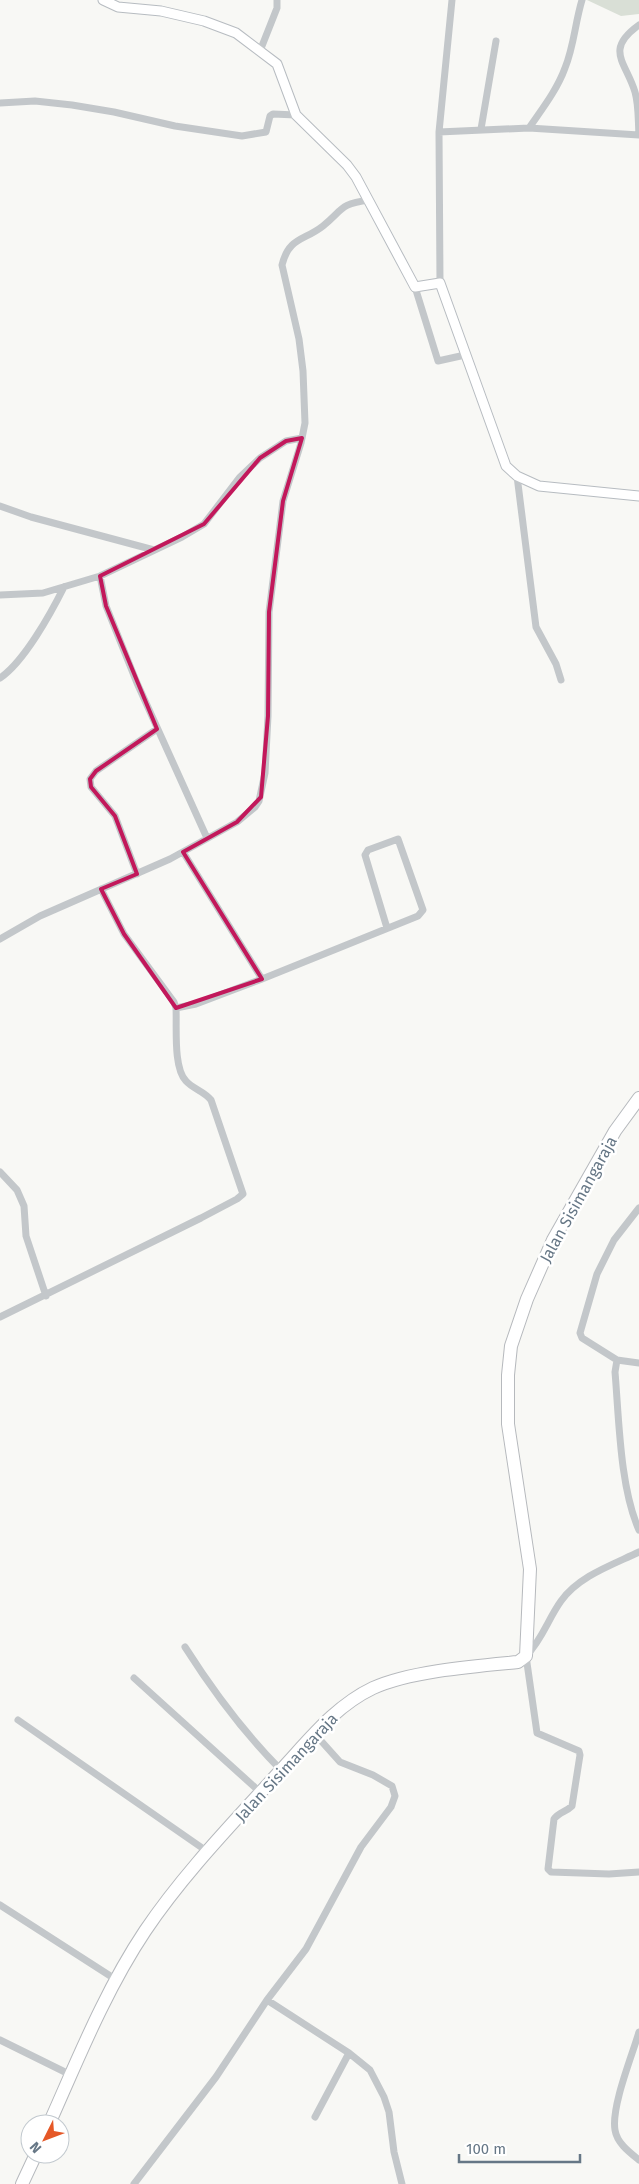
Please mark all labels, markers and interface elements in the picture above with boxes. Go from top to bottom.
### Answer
street label: Jalan Sisimangaraja [536,1133,621,1266]
street label: Jalan Sisimangaraja [231,1709,342,1826]
north arrow [20,2114,70,2164]
scale bar [459,2132,580,2164]
text: N [26,2138,45,2157]
text: 100 m [466,2140,506,2158]

